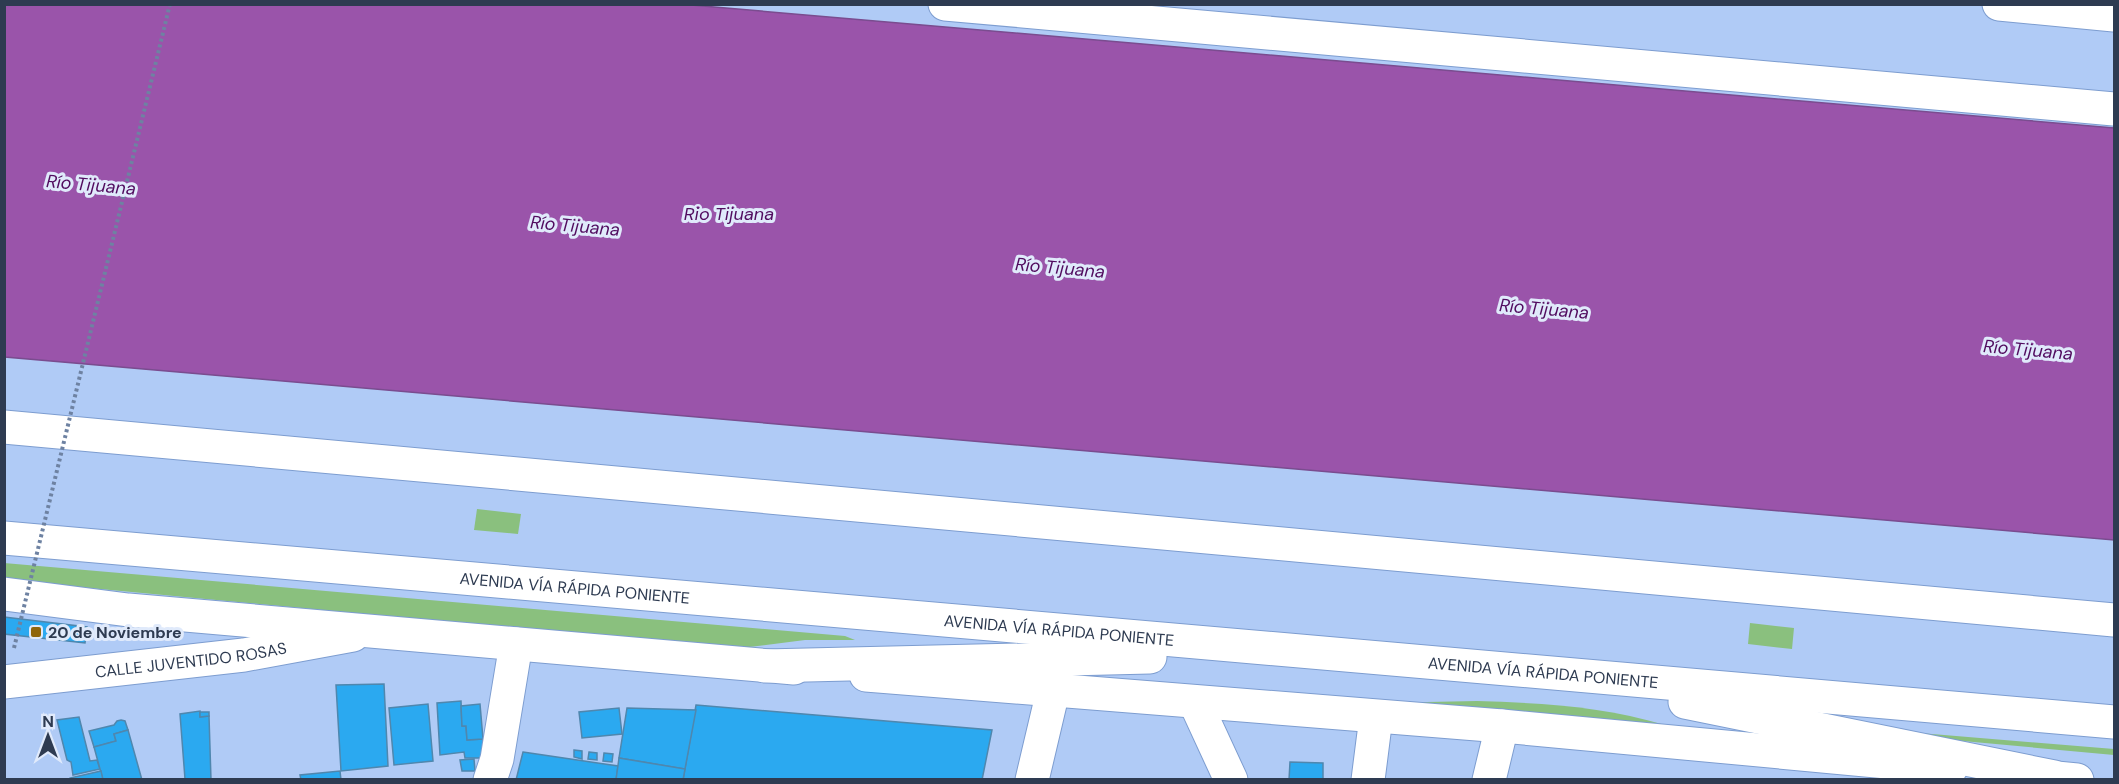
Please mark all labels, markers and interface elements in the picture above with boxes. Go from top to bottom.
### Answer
water label: Río Tijuana [45,169,137,201]
water label: Rio Tijuana [684,202,774,226]
water label: Río Tijuana [529,210,621,242]
water label: Río Tijuana [1014,252,1106,284]
water label: Río Tijuana [1498,293,1590,325]
water label: Río Tijuana [1982,334,2074,366]
street label: AVENIDA VÍA RÁPIDA PONIENTE [459,568,691,609]
street label: AVENIDA VÍA RÁPIDA PONIENTE [943,610,1175,651]
place label: 20 de Noviembre [48,622,182,643]
marker: 20 de Noviembre [29,625,43,639]
street label: CALLE JUVENTIDO ROSAS [94,637,288,683]
street label: AVENIDA VÍA RÁPIDA PONIENTE [1427,652,1659,693]
north arrow [18,706,78,766]
text: N [42,711,54,732]

